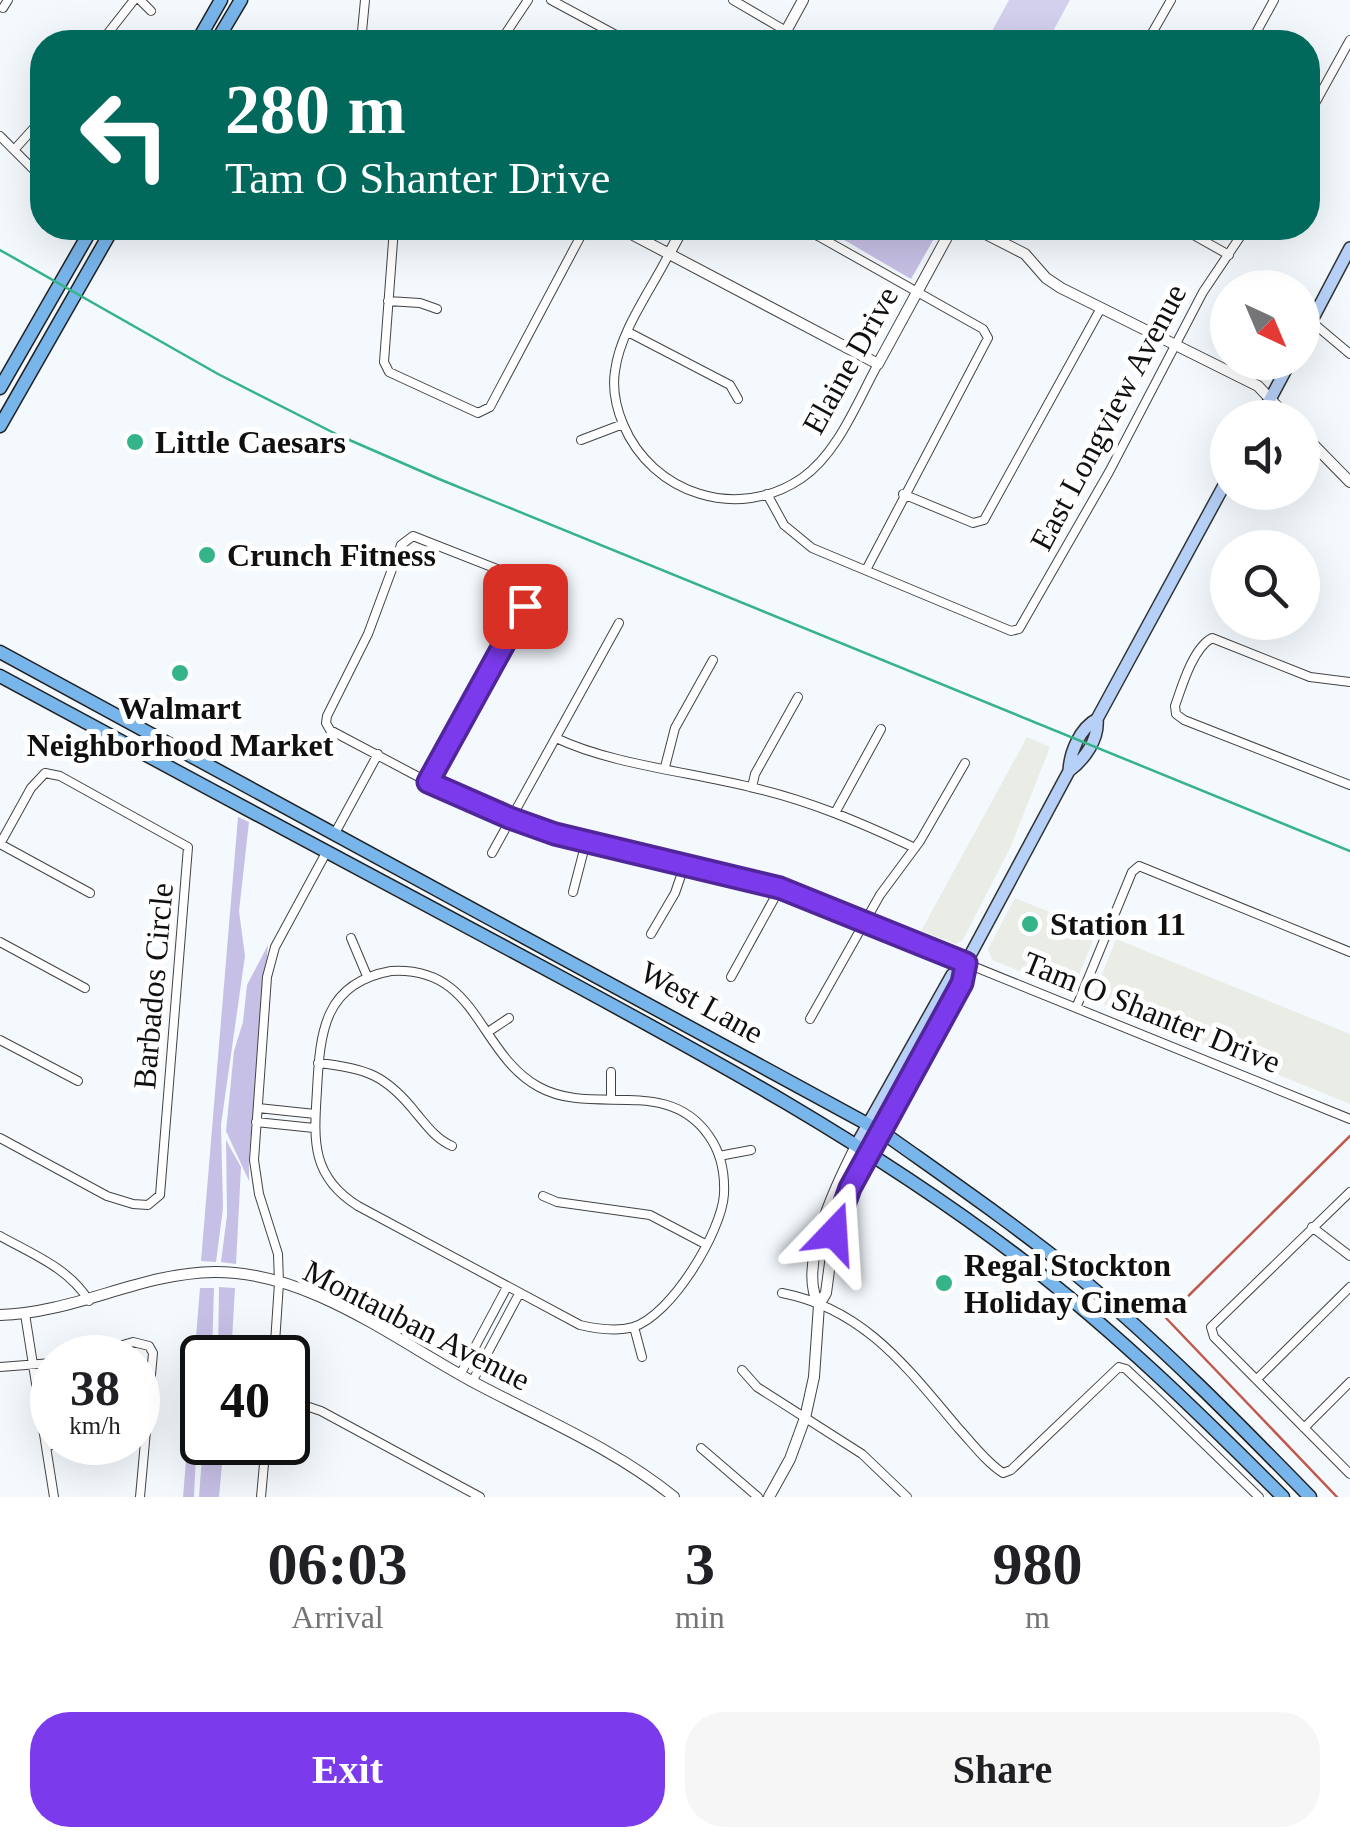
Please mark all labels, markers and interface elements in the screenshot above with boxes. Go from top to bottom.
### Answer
icon: left [60,70,190,200]
text: 280 m [225,71,406,148]
text: Tam O Shanter Drive [225,153,611,203]
north arrow [1210,270,1320,380]
map controls [1210,270,1320,640]
street label: East Longview Avenue [1023,278,1193,556]
street label: Elaine Drive [795,280,905,440]
button: sound [1210,400,1320,510]
place label: Little Caesars [155,424,346,460]
marker: Little Caesars [124,431,146,453]
button: search [1210,530,1320,640]
place label: Crunch Fitness [227,537,436,573]
marker: Crunch Fitness [196,544,218,566]
pin [483,564,568,649]
icon: arrive [498,579,553,634]
marker: Walmart Neighborhood Market [169,662,191,684]
place label: Walmart Neighborhood Market [27,690,334,763]
street label: Barbados Circle [126,881,180,1091]
place label: Station 11 [1050,906,1186,942]
marker: Station 11 [1019,913,1041,935]
street label: Tam O Shanter Drive [1018,944,1286,1080]
street label: West Lane [634,953,770,1051]
position arrow [782,1181,886,1285]
place label: Regal Stockton Holiday Cinema [964,1247,1187,1320]
street label: Montauban Avenue [298,1252,536,1398]
marker: Regal Stockton Holiday Cinema [933,1272,955,1294]
speed limit sign: 40 [180,1335,310,1465]
text: 38 [70,1360,120,1416]
text: km/h [69,1412,121,1439]
text: 06:03 [268,1531,408,1597]
text: 3 [685,1531,715,1597]
text: 980 [992,1531,1082,1597]
text: Arrival [291,1599,384,1635]
text: min [675,1599,725,1635]
text: m [1025,1599,1050,1635]
button: Exit [30,1712,665,1827]
button: Share [685,1712,1320,1827]

